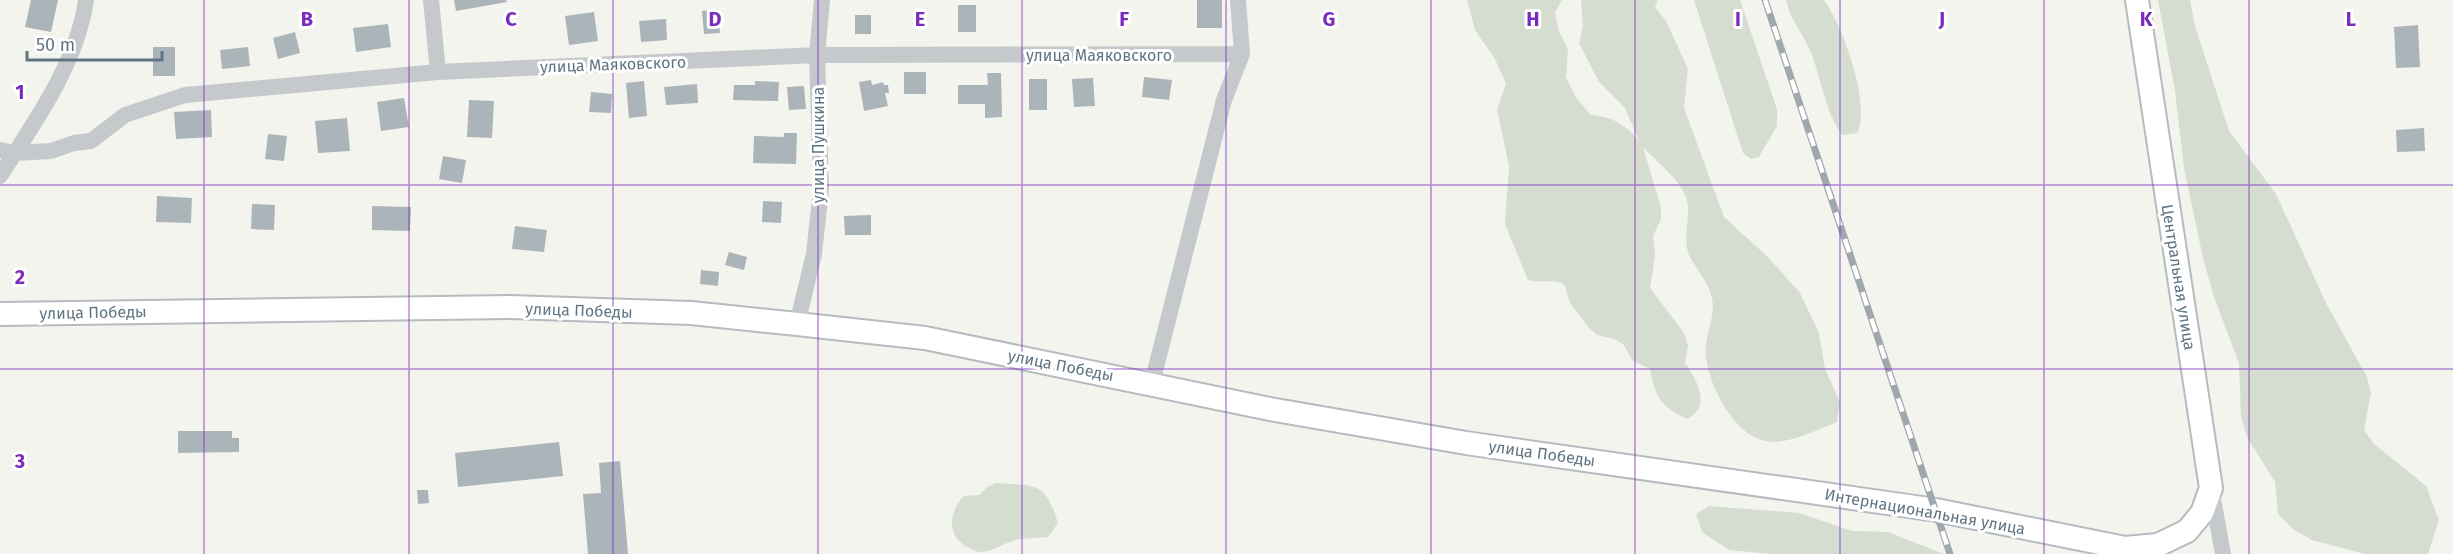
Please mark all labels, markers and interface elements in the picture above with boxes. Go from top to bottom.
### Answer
text: B [301,7,313,31]
text: C [505,7,517,31]
text: D [708,7,722,31]
text: E [915,7,925,31]
text: F [1119,7,1129,31]
text: G [1323,7,1335,31]
text: H [1526,7,1540,31]
text: I [1735,7,1741,31]
text: J [1938,7,1945,31]
text: K [2140,7,2153,31]
text: L [2346,7,2356,31]
scale bar [27,24,162,62]
text: 50 m [36,34,75,56]
street label: улица Маяковского [1026,46,1172,65]
street label: улица Маяковского [540,52,686,77]
text: 1 [15,80,25,104]
street label: улица Пушкина [809,87,828,203]
street label: Центральная улица [2158,203,2199,351]
text: 2 [15,265,25,289]
street label: улица Победы [525,299,633,322]
street label: улица Победы [39,302,147,323]
street label: улица Победы [1006,346,1115,385]
street label: улица Победы [1487,437,1596,470]
text: 3 [14,449,25,473]
street label: Интернациональная улица [1823,484,2027,539]

